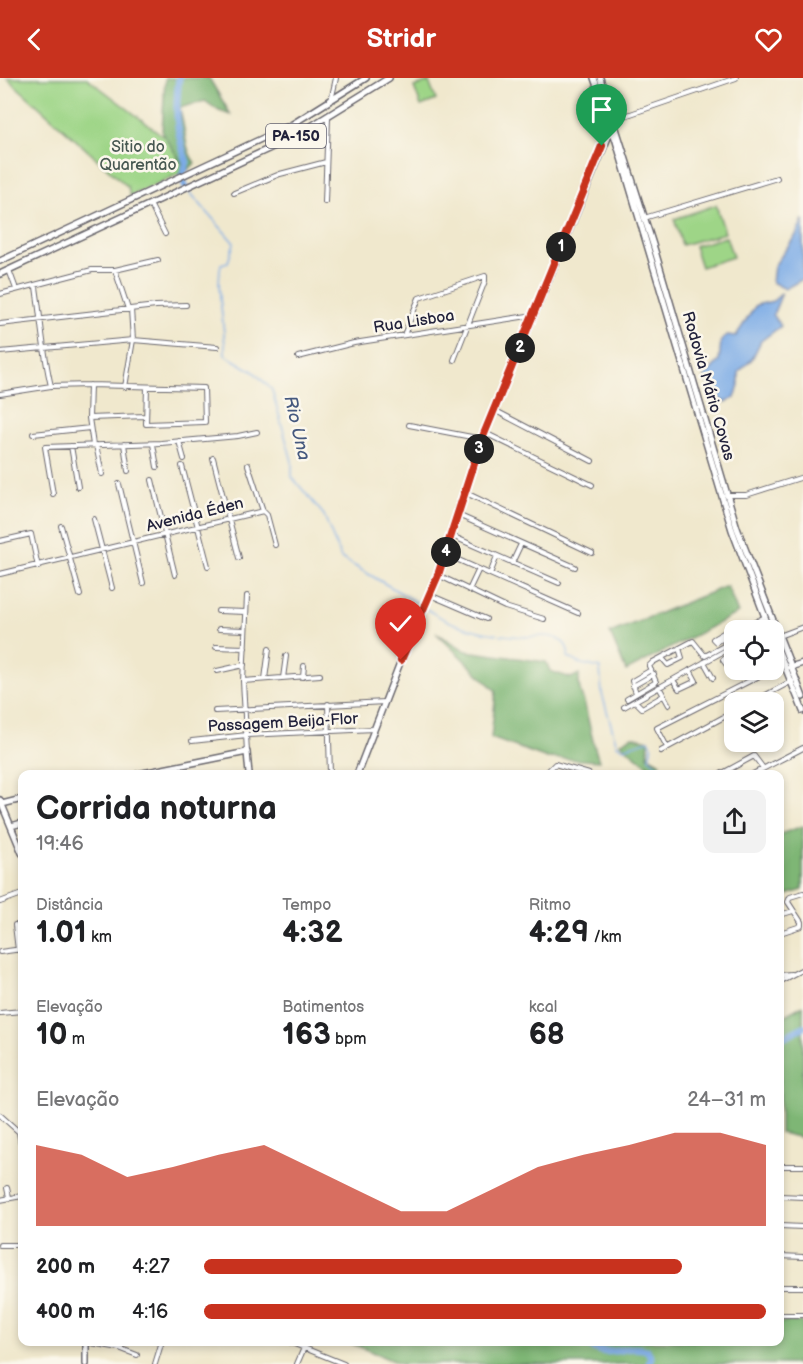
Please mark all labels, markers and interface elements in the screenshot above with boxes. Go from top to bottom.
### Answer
icon: back [18,23,51,56]
text: Stridr [367,23,436,55]
icon: heart [752,23,785,56]
pin [576,84,627,146]
icon: arrive [585,93,618,126]
road number: PA-150 [266,124,326,148]
park label: Sitio do Quarentão [99,138,177,175]
pin: 1 [546,232,576,262]
text: 1 [558,237,564,256]
street label: Rua Lisboa [372,306,456,338]
street label: Rodovia Mário Covas [678,309,738,463]
pin: 2 [505,333,535,363]
text: 2 [515,338,525,357]
water label: Rio Una [279,394,315,462]
pin: 3 [464,434,494,464]
text: 3 [474,439,484,458]
street label: Avenida Éden [144,492,246,536]
pin: 4 [431,537,461,567]
text: 4 [441,542,451,561]
pin [375,598,426,660]
icon: check [384,607,417,640]
map controls [724,620,784,752]
button: locate [724,620,784,680]
button: layers [724,692,784,752]
street label: Passagem Beija-Flor [207,710,359,736]
text: Corrida noturna [36,789,277,829]
button: share [703,790,766,853]
text: 19:46 [36,832,84,856]
text: Distância [36,896,103,915]
text: Tempo [282,896,331,915]
text: Ritmo [529,896,571,915]
text: 1.01 [36,915,87,951]
text: 4:32 [282,915,343,951]
text: 4:29 [529,915,589,951]
text: km [87,928,112,947]
text: /km [589,928,622,947]
text: Elevação [36,998,103,1017]
text: Batimentos [282,998,364,1017]
text: kcal [529,998,557,1017]
text: 10 [36,1017,67,1053]
text: 163 [282,1017,331,1053]
text: 68 [529,1017,565,1053]
text: m [67,1030,85,1049]
text: bpm [331,1030,367,1049]
text: Elevação [36,1088,119,1112]
text: 24–31 m [687,1088,766,1112]
text: 200 m [36,1255,95,1279]
text: 4:27 [132,1255,170,1279]
text: 400 m [36,1300,95,1324]
text: 4:16 [132,1300,168,1324]

